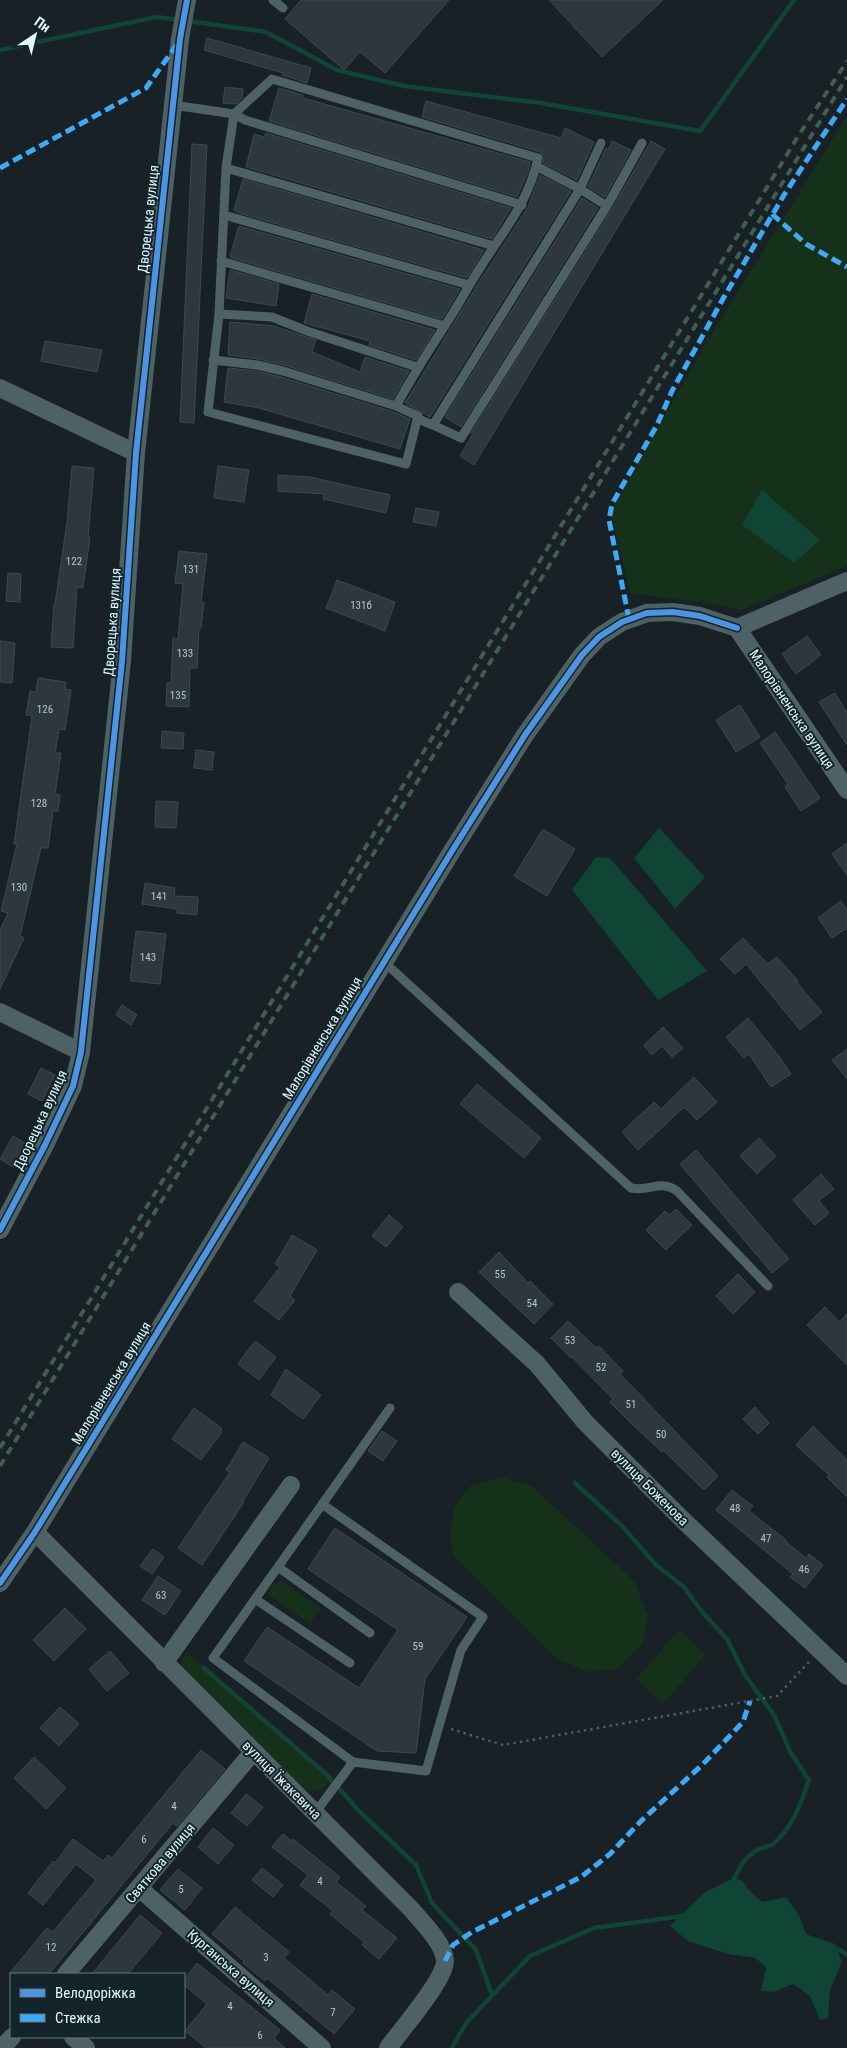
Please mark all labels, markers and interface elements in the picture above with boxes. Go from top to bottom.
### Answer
north arrow [10,10,60,60]
text: Пн [31,13,53,35]
street label: Дворецька вулиця [134,164,162,274]
house number: 122 [66,555,82,568]
house number: 131 [183,563,199,576]
street label: Дворецька вулиця [100,567,124,677]
house number: 131б [350,599,372,612]
street label: Малорівненська вулиця [746,646,838,772]
house number: 133 [177,647,193,660]
house number: 135 [170,689,186,702]
house number: 126 [37,703,53,716]
house number: 128 [31,797,47,810]
house number: 130 [11,881,27,894]
house number: 141 [151,890,167,903]
house number: 143 [140,951,156,964]
street label: Малорівненська вулиця [279,974,365,1102]
street label: Дворецька вулиця [10,1067,70,1173]
house number: 55 [495,1268,505,1281]
house number: 54 [527,1297,538,1310]
street label: Малорівненська вулиця [68,1319,154,1447]
house number: 53 [565,1334,575,1347]
house number: 52 [596,1361,606,1374]
house number: 51 [626,1398,636,1411]
house number: 50 [656,1428,666,1441]
street label: вулиця Боженова [608,1445,692,1529]
house number: 48 [730,1502,740,1515]
house number: 47 [761,1532,771,1545]
house number: 46 [799,1563,809,1576]
house number: 63 [156,1589,166,1602]
house number: 59 [413,1640,423,1653]
street label: вулиця Їжакевича [239,1737,325,1823]
house number: 4 [171,1800,177,1813]
street label: Святкова вулиця [122,1820,198,1906]
house number: 6 [141,1833,147,1846]
house number: 4 [317,1875,323,1888]
house number: 5 [178,1883,184,1896]
street label: Курганська вулиця [184,1926,278,2010]
house number: 12 [46,1941,56,1954]
house number: 3 [263,1951,269,1964]
legend [10,1973,185,2038]
text: Велодоріжка [55,1984,136,2002]
house number: 4 [227,2000,233,2013]
house number: 7 [330,2006,336,2019]
text: Стежка [55,2009,101,2027]
house number: 6 [257,2029,263,2042]

